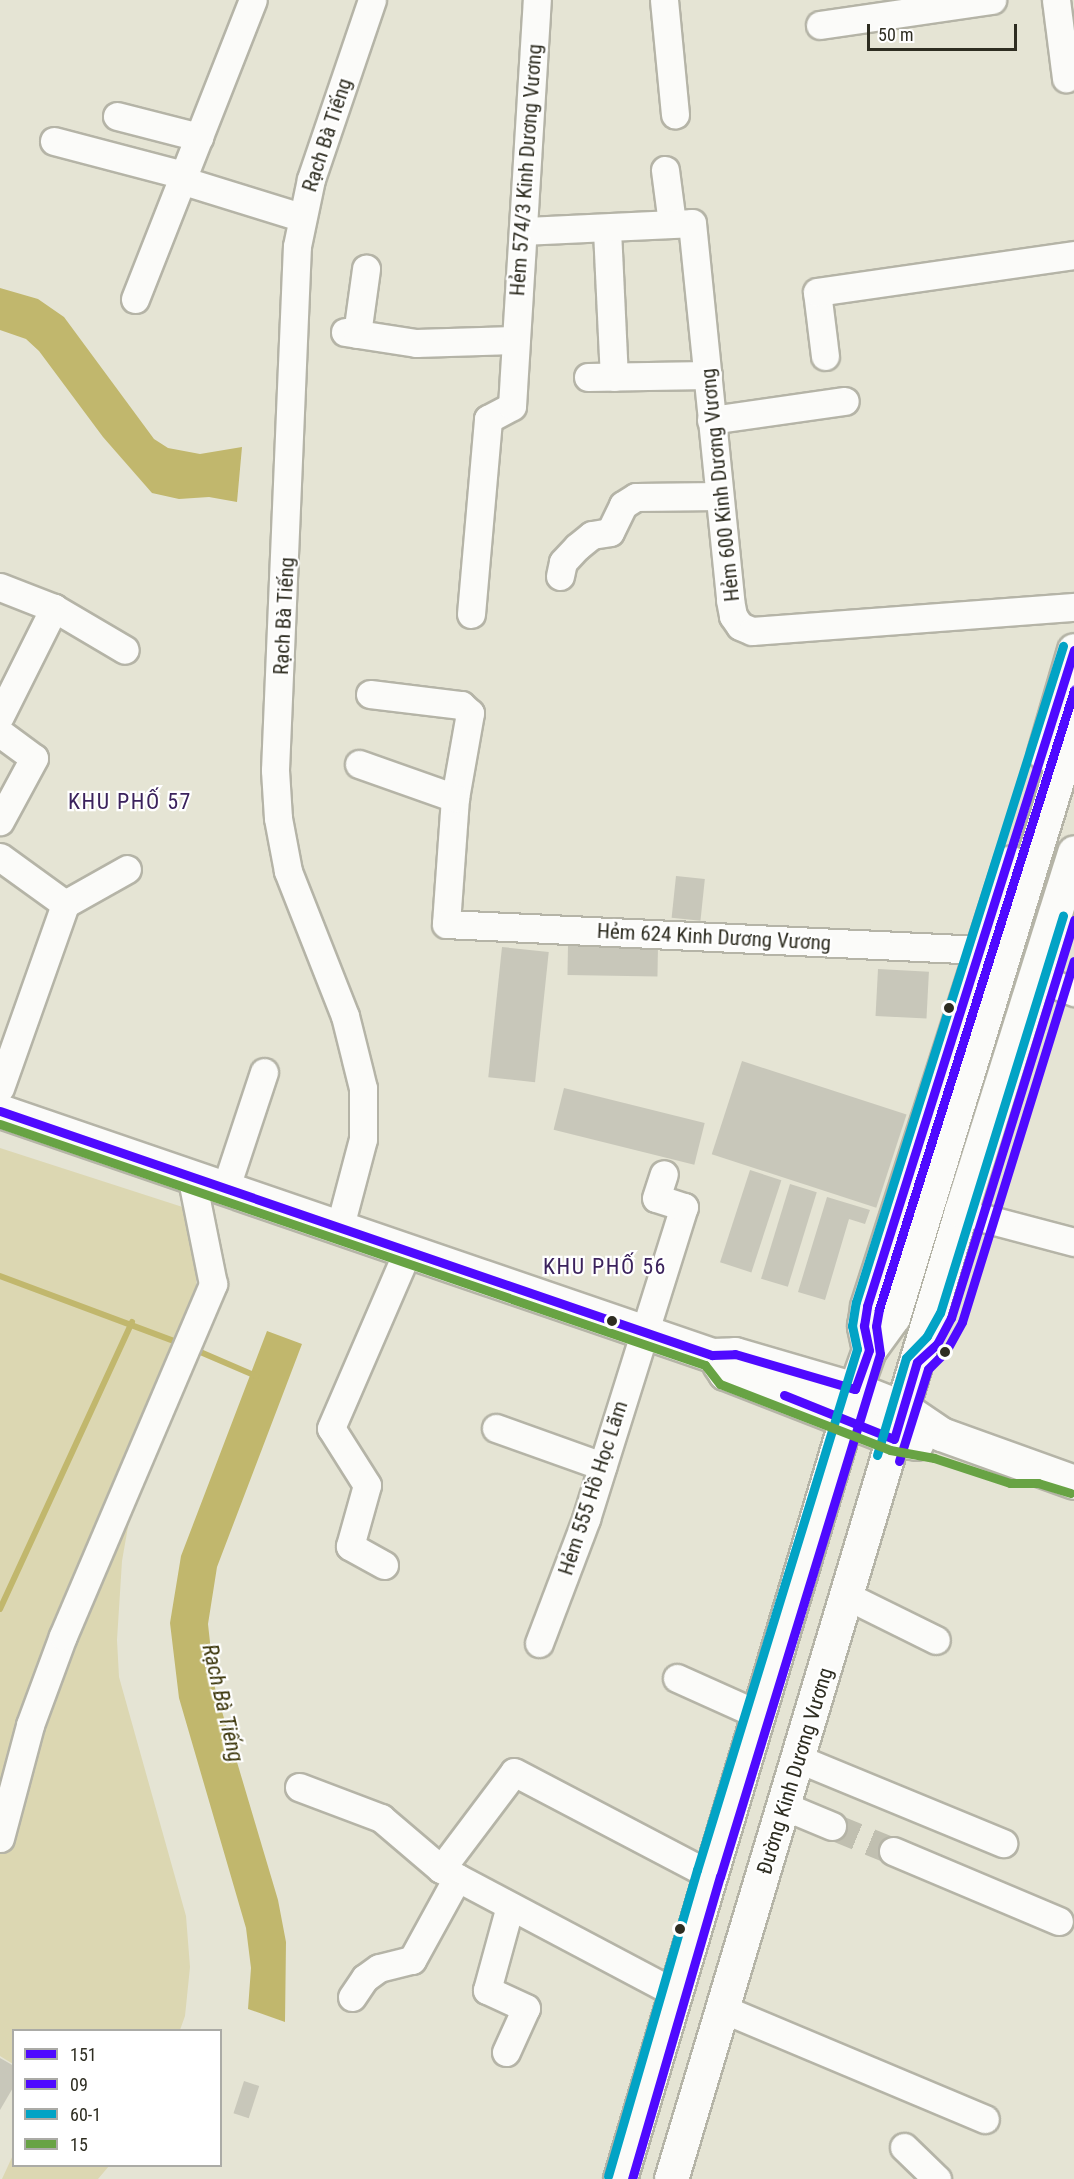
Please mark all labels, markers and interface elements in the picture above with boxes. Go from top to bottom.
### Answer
scale bar [870,12,1020,50]
text: 50 m [878,24,913,45]
street label: Hẻm 574/3 Kinh Dương Vương [505,43,547,297]
street label: Rạch Bà Tiếng [297,75,357,195]
street label: Hẻm 600 Kinh Dương Vương [695,367,745,603]
street label: Rạch Bà Tiếng [268,556,300,676]
district label: KHU PHỐ 57 [68,789,192,815]
street label: Hẻm 624 Kinh Dương Vương [596,918,832,956]
unlabelled marker [943,1002,955,1014]
district label: KHU PHỐ 56 [543,1254,667,1280]
unlabelled marker [606,1315,618,1327]
unlabelled marker [939,1346,951,1358]
street label: Hẻm 555 Hồ Học Lãm [553,1398,633,1578]
water label: Rạch Bà Tiếng [197,1641,249,1765]
street label: Đường Kinh Dương Vương [752,1665,838,1877]
unlabelled marker [674,1923,686,1935]
legend [12,2029,222,2167]
text: 151 [70,2044,97,2065]
text: 09 [70,2074,88,2095]
text: 60-1 [70,2104,101,2125]
text: 15 [70,2134,88,2155]

